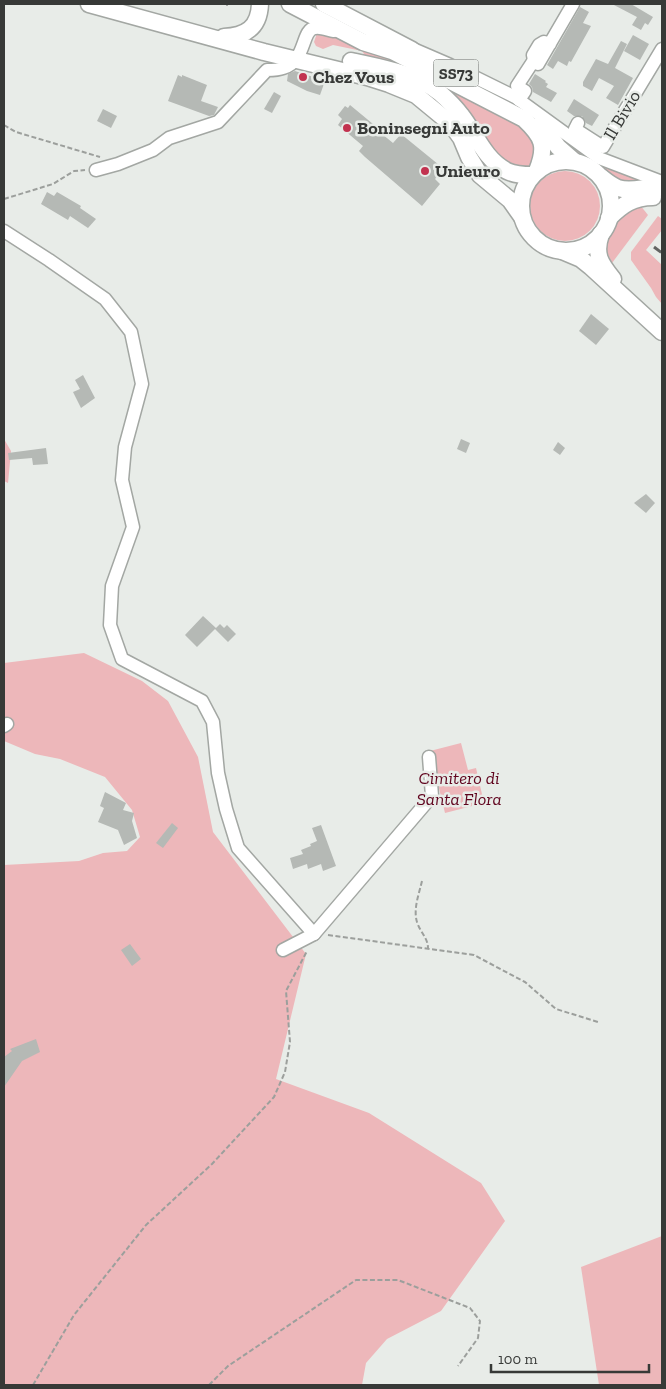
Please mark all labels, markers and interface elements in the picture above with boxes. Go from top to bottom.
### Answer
road number: SS73 [434,59,478,86]
place label: Chez Vous [313,66,394,88]
marker: Chez Vous [297,71,309,83]
street label: Il Bivio [599,86,645,144]
place label: Boninsegni Auto [357,117,490,139]
marker: Boninsegni Auto [341,122,353,134]
place label: Unieuro [435,160,501,182]
marker: Unieuro [419,165,431,177]
park label: Cimitero di Santa Flora [416,767,502,810]
scale bar [491,1342,648,1374]
text: 100 m [498,1350,537,1368]

